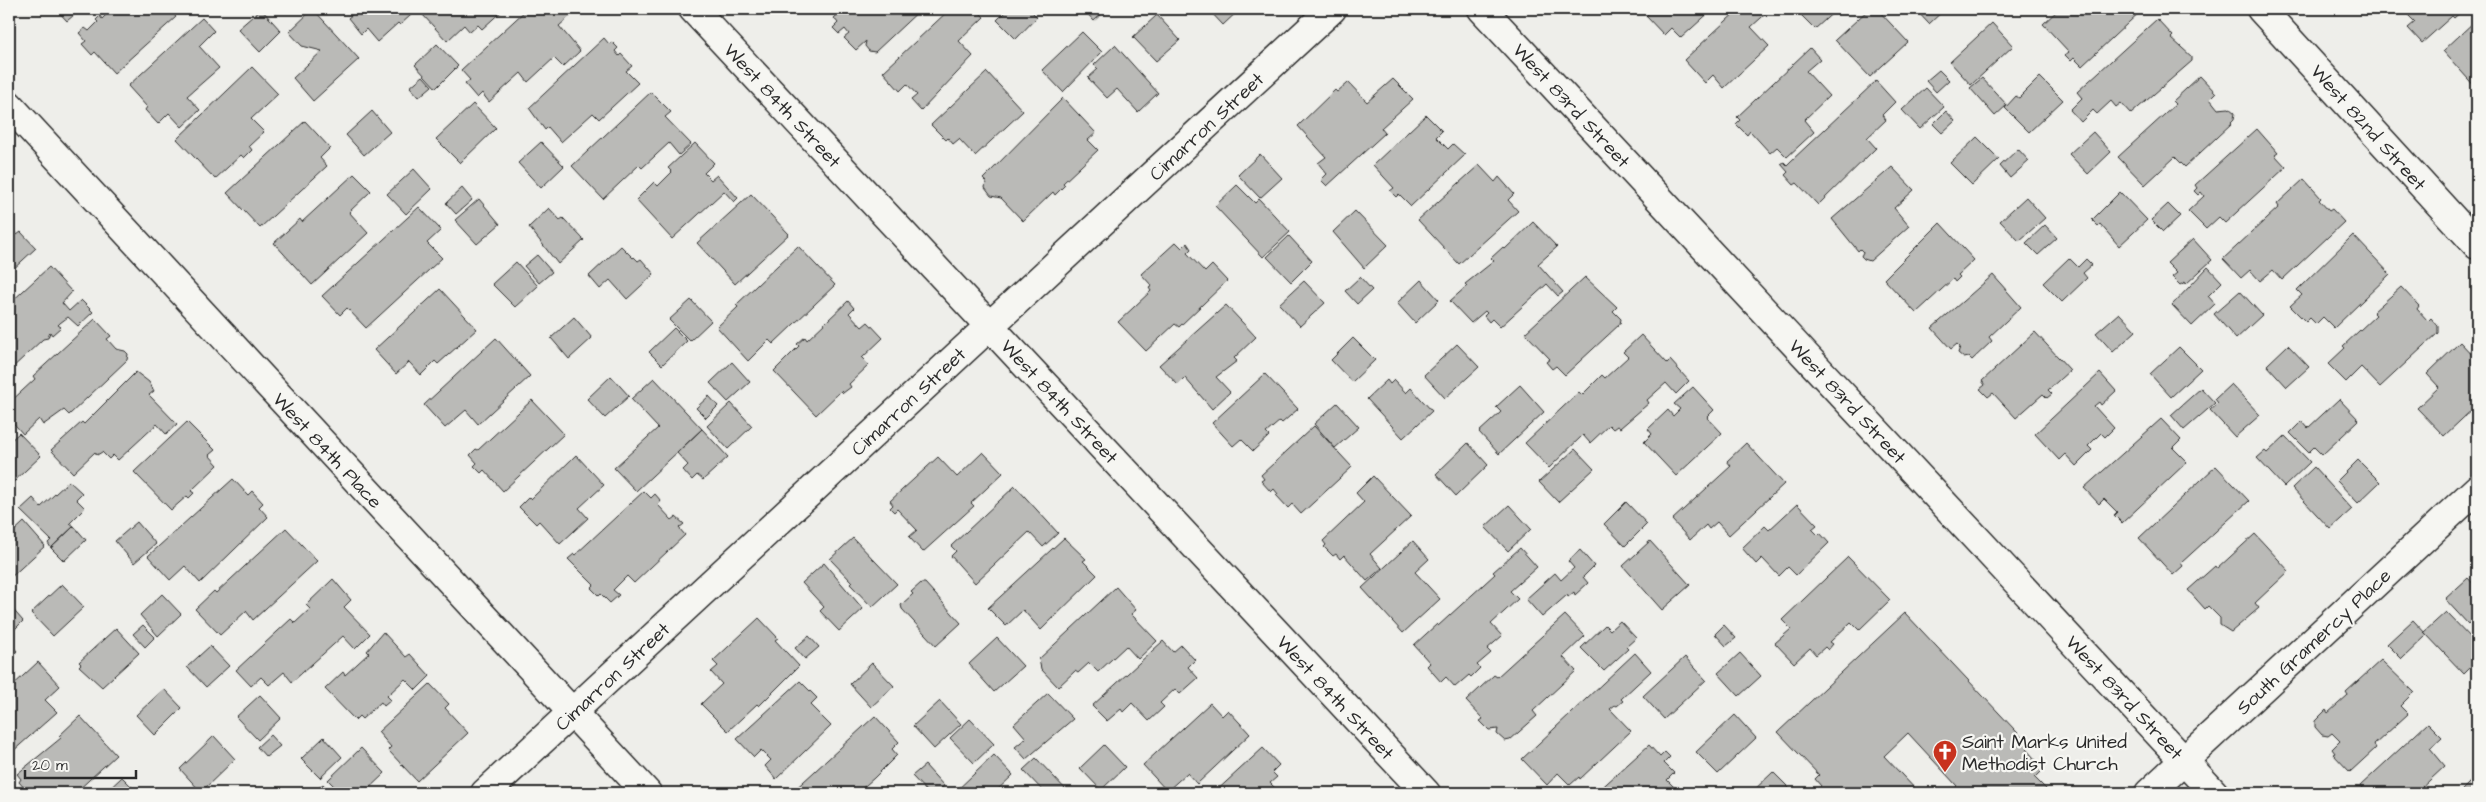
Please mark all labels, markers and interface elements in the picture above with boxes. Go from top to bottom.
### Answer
street label: West 84th Street [717,38,847,175]
street label: West 83rd Street [1506,38,1636,174]
street label: West 82nd Street [2304,59,2432,197]
street label: Cimarron Street [1144,66,1271,187]
street label: West 84th Street [994,334,1124,471]
street label: West 83rd Street [1782,334,1912,470]
street label: Cimarron Street [846,341,973,462]
street label: West 84th Place [266,387,388,515]
street label: South Gramercy Place [2230,563,2398,722]
street label: Cimarron Street [550,616,677,737]
street label: West 84th Street [1270,630,1400,767]
street label: West 83rd Street [2059,630,2189,766]
place label: Saint Marks United Methodist Church [1962,729,2127,778]
church icon: Saint Marks United Methodist Church [1932,739,1958,773]
scale bar [25,747,136,779]
text: 20 m [32,755,68,776]

